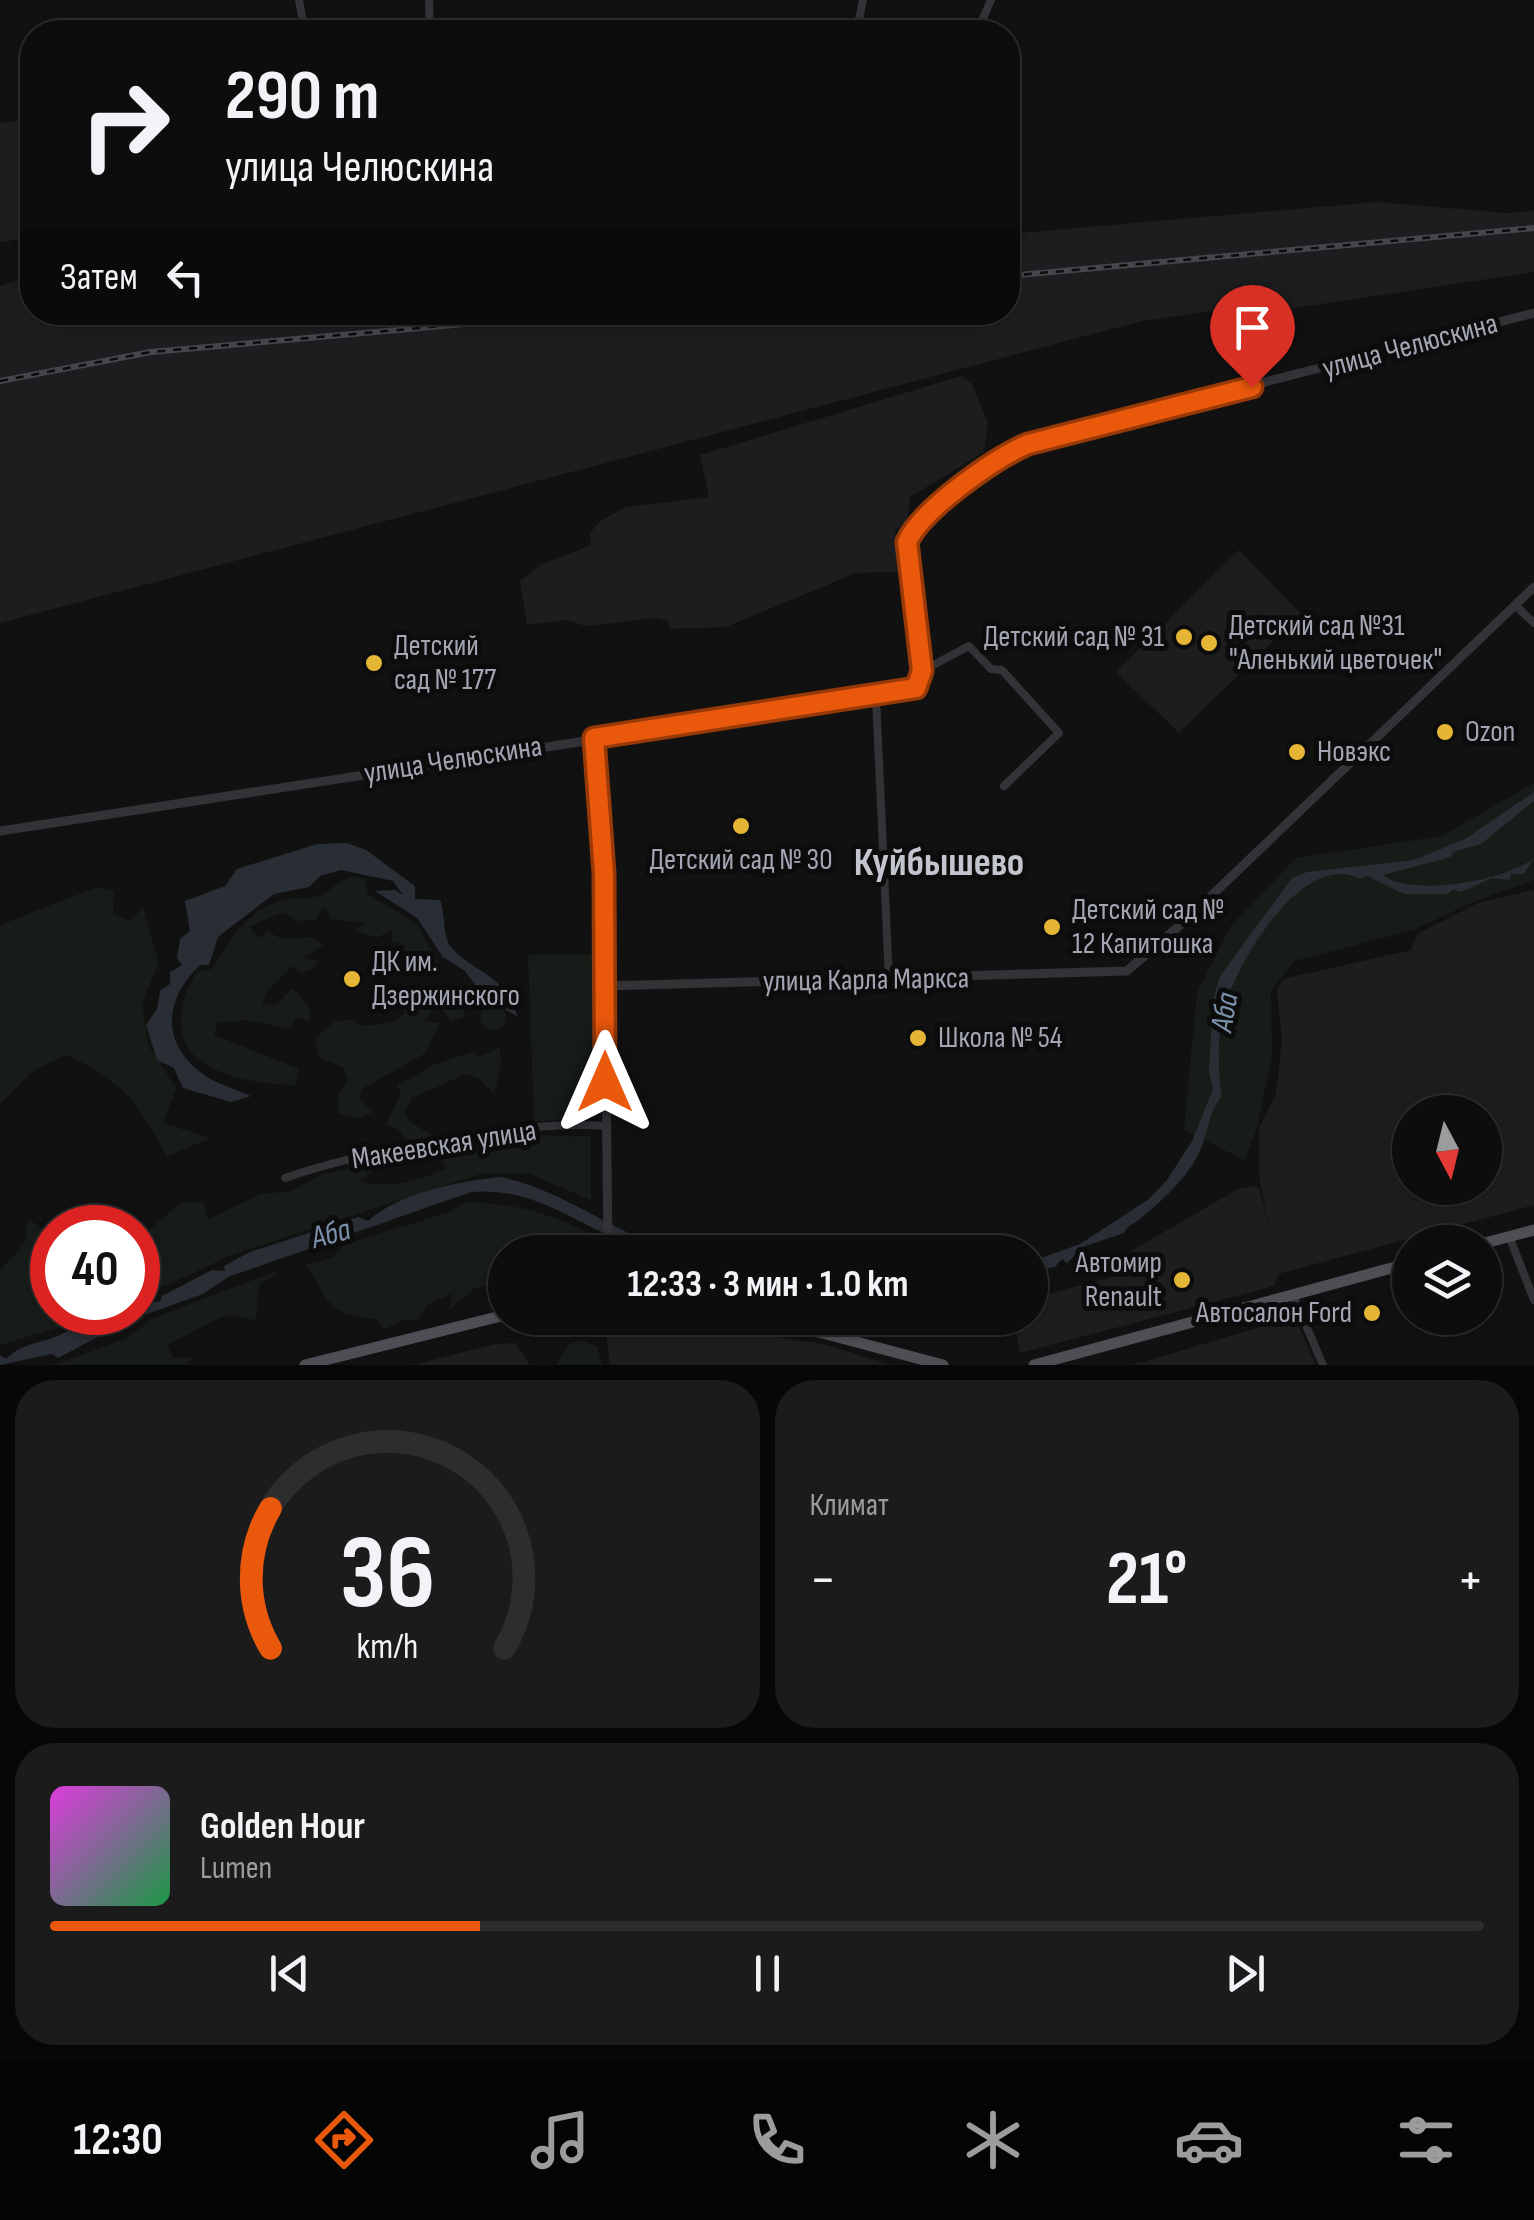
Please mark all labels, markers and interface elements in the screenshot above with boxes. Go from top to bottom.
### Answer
text: 290 m [225,55,380,139]
icon: right [60,60,190,190]
text: улица Челюскина [225,140,494,195]
icon: left [158,250,213,305]
text: Затем [60,255,138,300]
pin [1210,285,1295,388]
icon: arrive [1225,300,1280,355]
street label: улица Челюскина [1319,305,1501,387]
place label: Детский сад №31 "Аленький цветочек" [1229,608,1442,678]
place label: Детский сад № 31 [984,619,1164,655]
marker: Детский сад № 31 [1173,626,1195,648]
place label: Детский сад № 177 [394,628,496,698]
marker: Детский сад №31 "Аленький цветочек" [1198,632,1220,654]
marker: Детский сад № 177 [363,652,385,674]
place label: Ozon [1465,714,1515,750]
marker: Ozon [1434,721,1456,743]
street label: улица Челюскина [361,728,545,792]
place label: Новэкс [1317,734,1391,770]
marker: Новэкс [1286,741,1308,763]
marker: Детский сад № 30 [730,815,752,837]
district label: Куйбышево [854,839,1024,887]
place label: Детский сад № 30 [649,842,833,878]
place label: Детский сад № 12 Капитошка [1072,892,1224,962]
marker: Детский сад № 12 Капитошка [1041,916,1063,938]
place label: ДК им. Дзержинского [372,944,520,1014]
street label: улица Карла Маркса [763,960,969,1000]
marker: ДК им. Дзержинского [341,968,363,990]
water label: Аба [1202,989,1248,1037]
place label: Школа № 54 [938,1020,1062,1056]
marker: Школа № 54 [907,1027,929,1049]
position arrow [553,1030,657,1134]
north arrow [1392,1095,1502,1205]
map controls [1392,1095,1502,1335]
street label: Макеевская улица [349,1113,539,1177]
speed limit sign: 40 [30,1205,160,1335]
water label: Аба [305,1210,355,1258]
button: layers [1392,1225,1502,1335]
place label: Автомир Renault [1074,1245,1162,1315]
text: 12:33 · 3 мин · 1.0 km [627,1262,909,1307]
marker: Автомир Renault [1171,1269,1193,1291]
place label: Автосалон Ford [1195,1295,1352,1331]
marker: Автосалон Ford [1361,1302,1383,1324]
text: Климат [810,1486,889,1525]
text: 36 [339,1512,435,1637]
text: 21° [1106,1535,1187,1626]
text: − [810,1547,836,1614]
text: + [1457,1547,1484,1614]
text: km/h [356,1626,418,1669]
text: Golden Hour [200,1804,365,1849]
text: Lumen [200,1849,272,1888]
icon: previous [262,1946,317,2001]
icon: pause [740,1946,795,2001]
icon: next [1218,1946,1273,2001]
icon: directions [309,2105,379,2175]
icon: music [525,2105,595,2175]
icon: phone [742,2105,812,2175]
icon: climate [958,2105,1028,2175]
icon: car [1174,2105,1244,2175]
icon: filters [1391,2105,1461,2175]
text: 12:30 [73,2113,163,2168]

